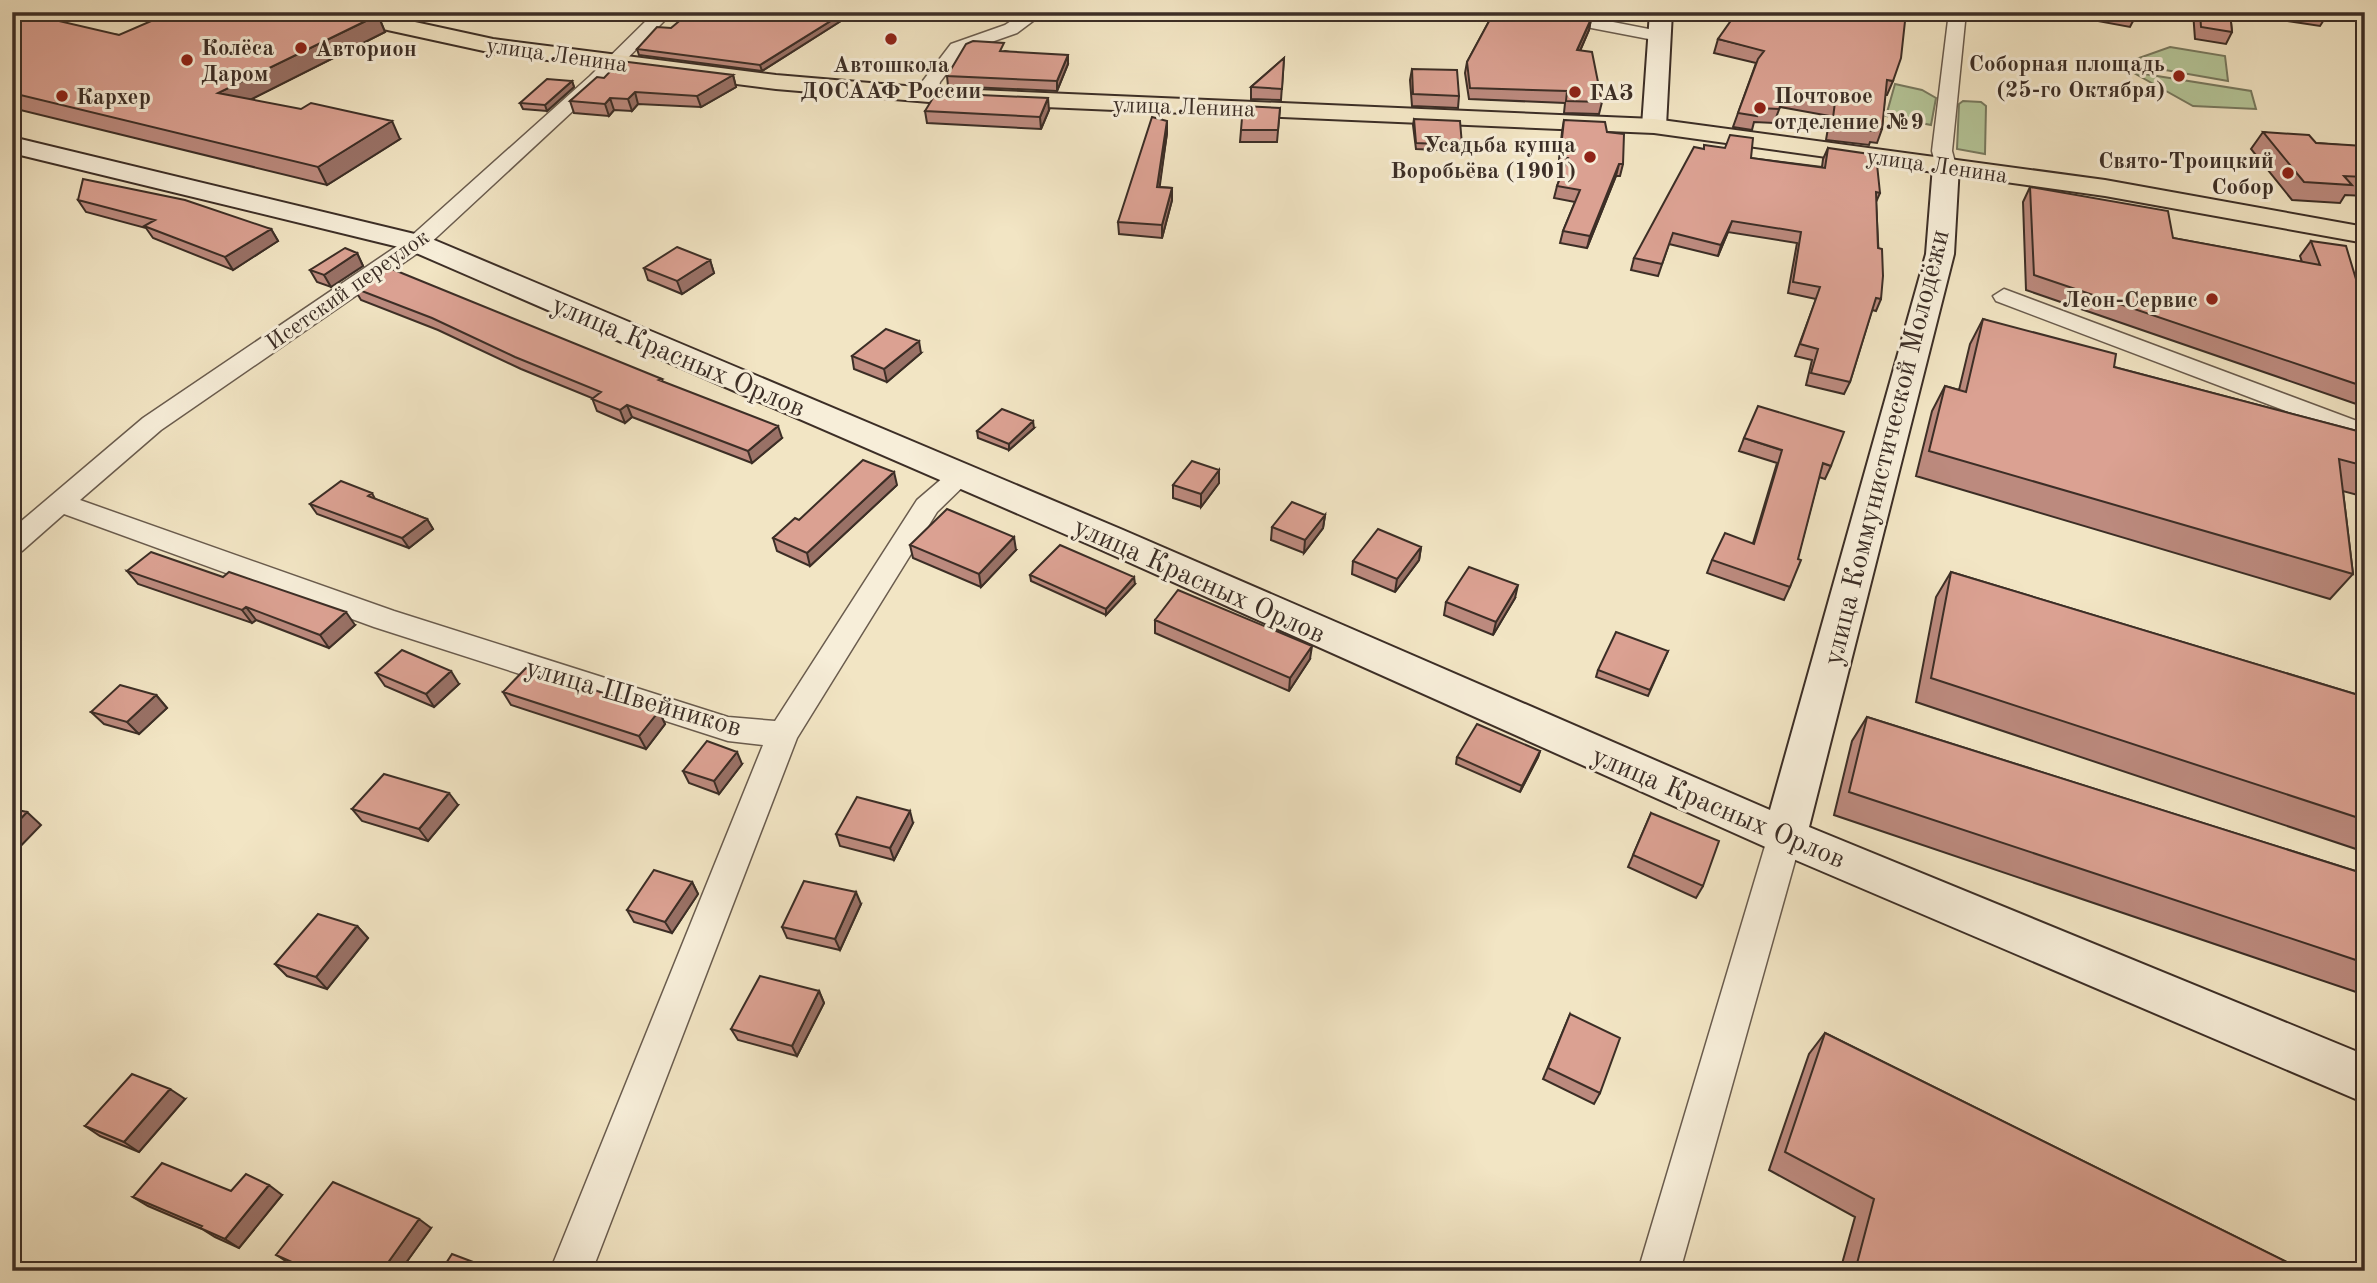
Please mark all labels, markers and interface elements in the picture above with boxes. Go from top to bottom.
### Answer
marker: Автошкола ДОСААФ России [883,31,899,47]
street label: улица Ленина [485,34,629,77]
place label: Колёса Даром [201,37,275,86]
place label: Авторион [315,38,417,61]
marker: Авторион [293,40,309,56]
marker: Колёса Даром [179,52,195,68]
place label: Соборная площадь (25-го Октября) [1969,53,2165,102]
place label: Автошкола ДОСААФ России [801,54,981,103]
marker: Соборная площадь (25-го Октября) [2171,68,2187,84]
place label: ГАЗ [1589,82,1633,105]
marker: ГАЗ [1567,84,1583,100]
place label: Почтовое отделение №9 [1774,85,1924,134]
place label: Кархер [76,86,151,109]
marker: Кархер [54,88,70,104]
street label: улица Ленина [1112,94,1256,121]
marker: Почтовое отделение №9 [1752,100,1768,116]
place label: Усадьба купца Воробьёва (1901) [1390,134,1576,183]
street label: улица Ленина [1865,145,2009,188]
marker: Усадьба купца Воробьёва (1901) [1582,149,1598,165]
place label: Свято-Троицкий Собор [2098,150,2274,199]
marker: Свято-Троицкий Собор [2280,165,2296,181]
street label: Исетский переулок [262,225,434,355]
street label: улица Коммунистической Молодёжи [1820,227,1956,668]
place label: Леон-Сервис [2062,289,2198,312]
marker: Леон-Сервис [2204,291,2220,307]
street label: улица Красных Орлов [547,292,809,424]
street label: улица Красных Орлов [1069,514,1329,650]
street label: улица Швейников [522,655,744,743]
street label: улица Красных Орлов [1587,743,1849,875]

